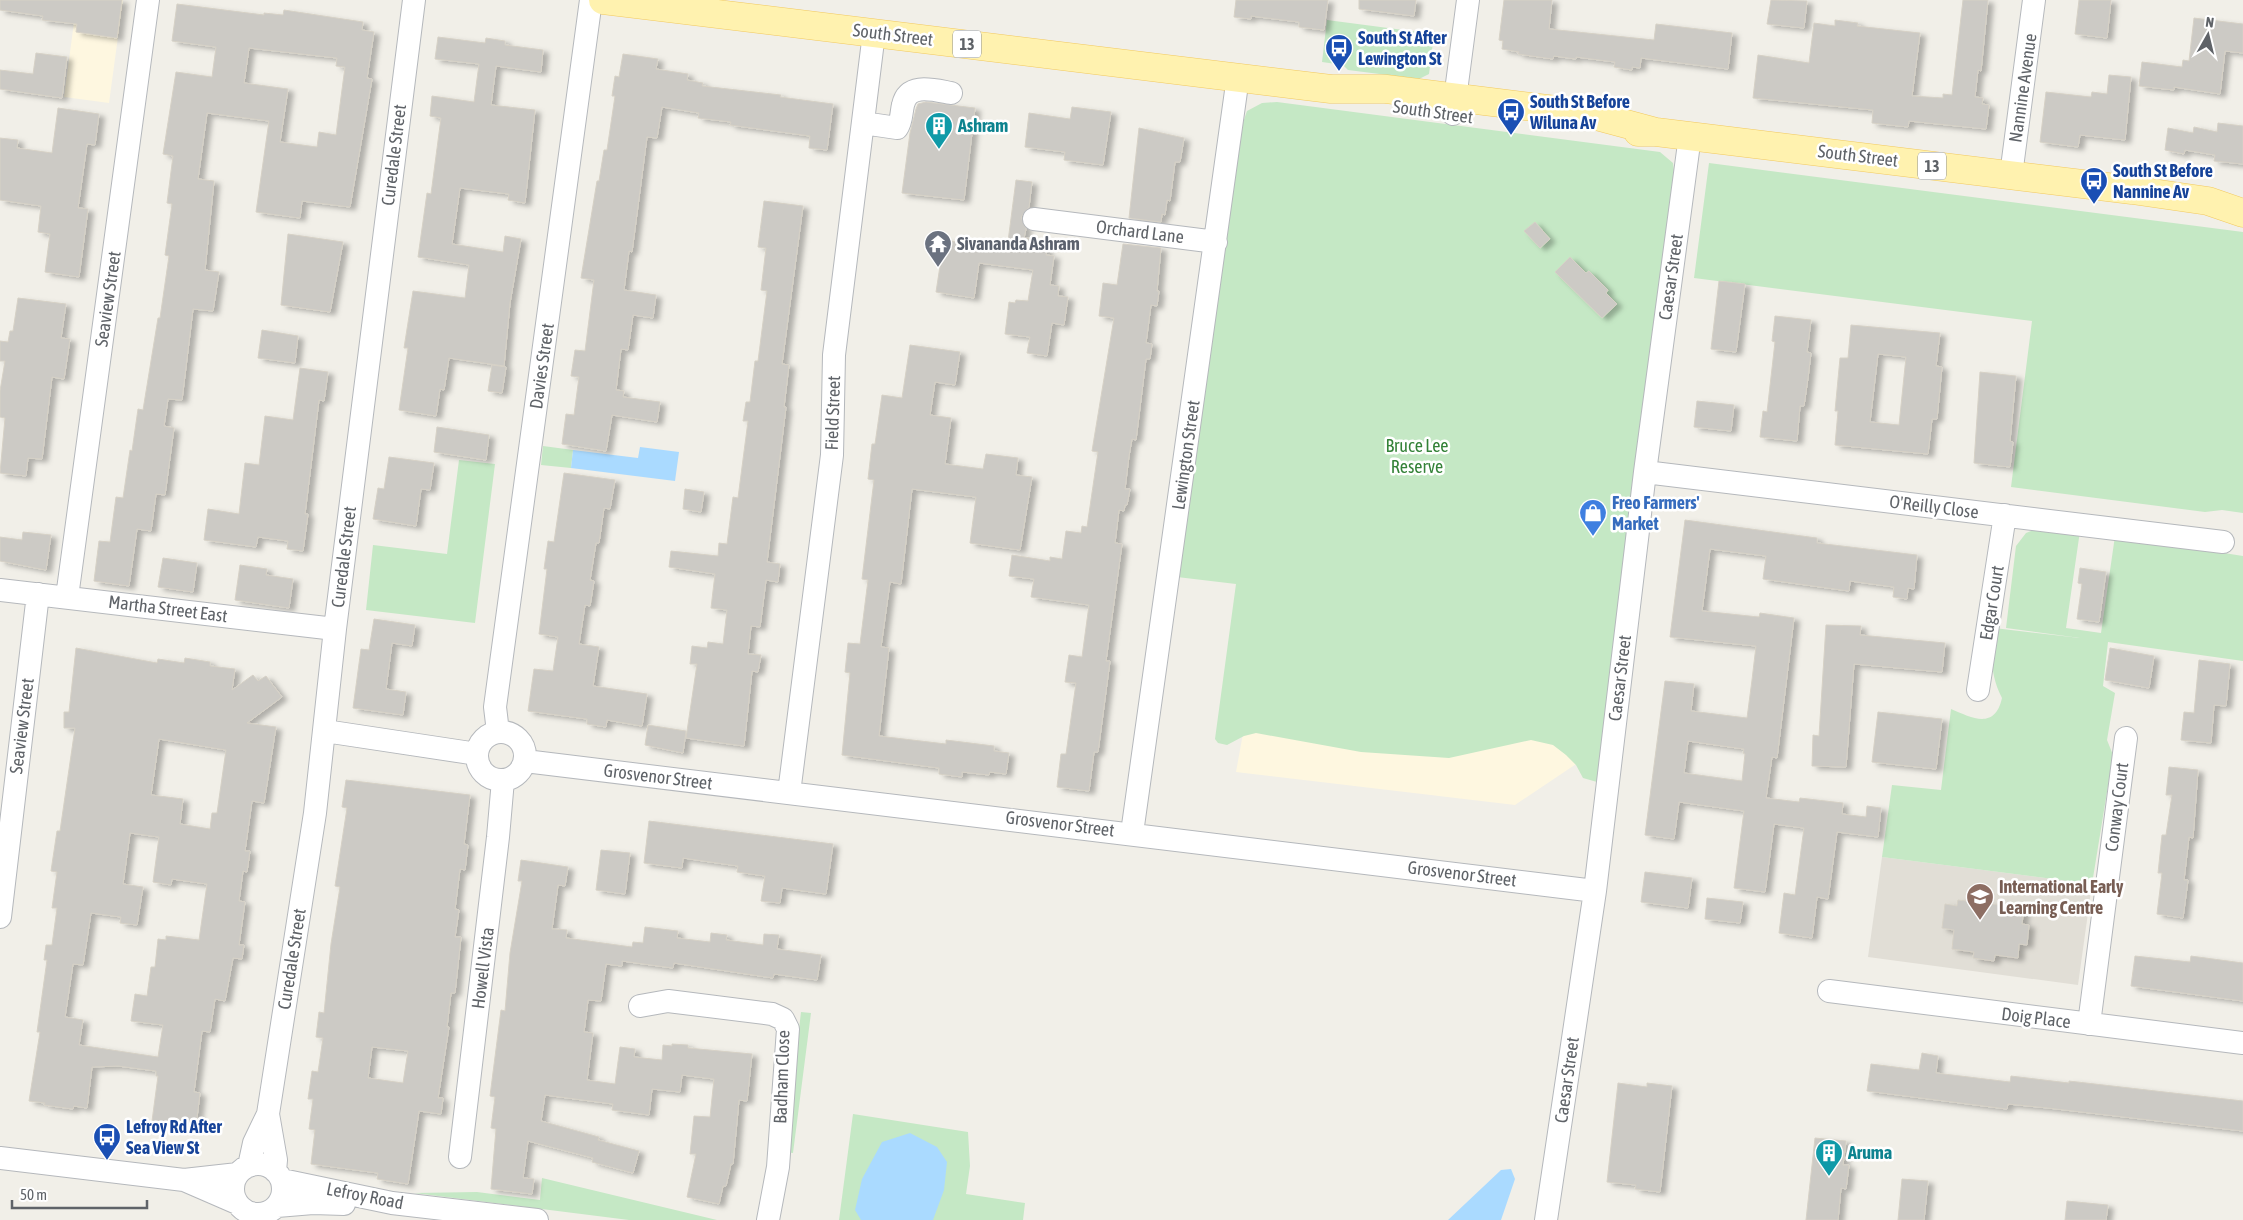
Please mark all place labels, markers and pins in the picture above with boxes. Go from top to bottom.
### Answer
place label: South St After Lewington St [1358,27,1447,69]
bus stop icon: South St After Lewington St [1324,33,1354,72]
place label: South St Before Wiluna Av [1529,91,1630,133]
bus stop icon: South St Before Wiluna Av [1496,97,1526,136]
building icon: Ashram [924,111,954,150]
place label: Ashram [957,115,1008,136]
place label: South St Before Nannine Av [2113,160,2213,202]
bus stop icon: South St Before Nannine Av [2079,166,2109,205]
temple icon: Sivananda Ashram [923,229,953,268]
place label: Sivananda Ashram [957,233,1080,254]
place label: Freo Farmers' Market [1612,492,1700,534]
shop icon: Freo Farmers' Market [1578,498,1608,537]
place label: International Early Learning Centre [1999,876,2124,918]
school or university icon: International Early Learning Centre [1965,882,1995,921]
place label: Lefroy Rd After Sea View St [126,1116,223,1158]
bus stop icon: Lefroy Rd After Sea View St [92,1122,122,1161]
building icon: Aruma [1814,1138,1844,1177]
place label: Aruma [1847,1142,1892,1163]

